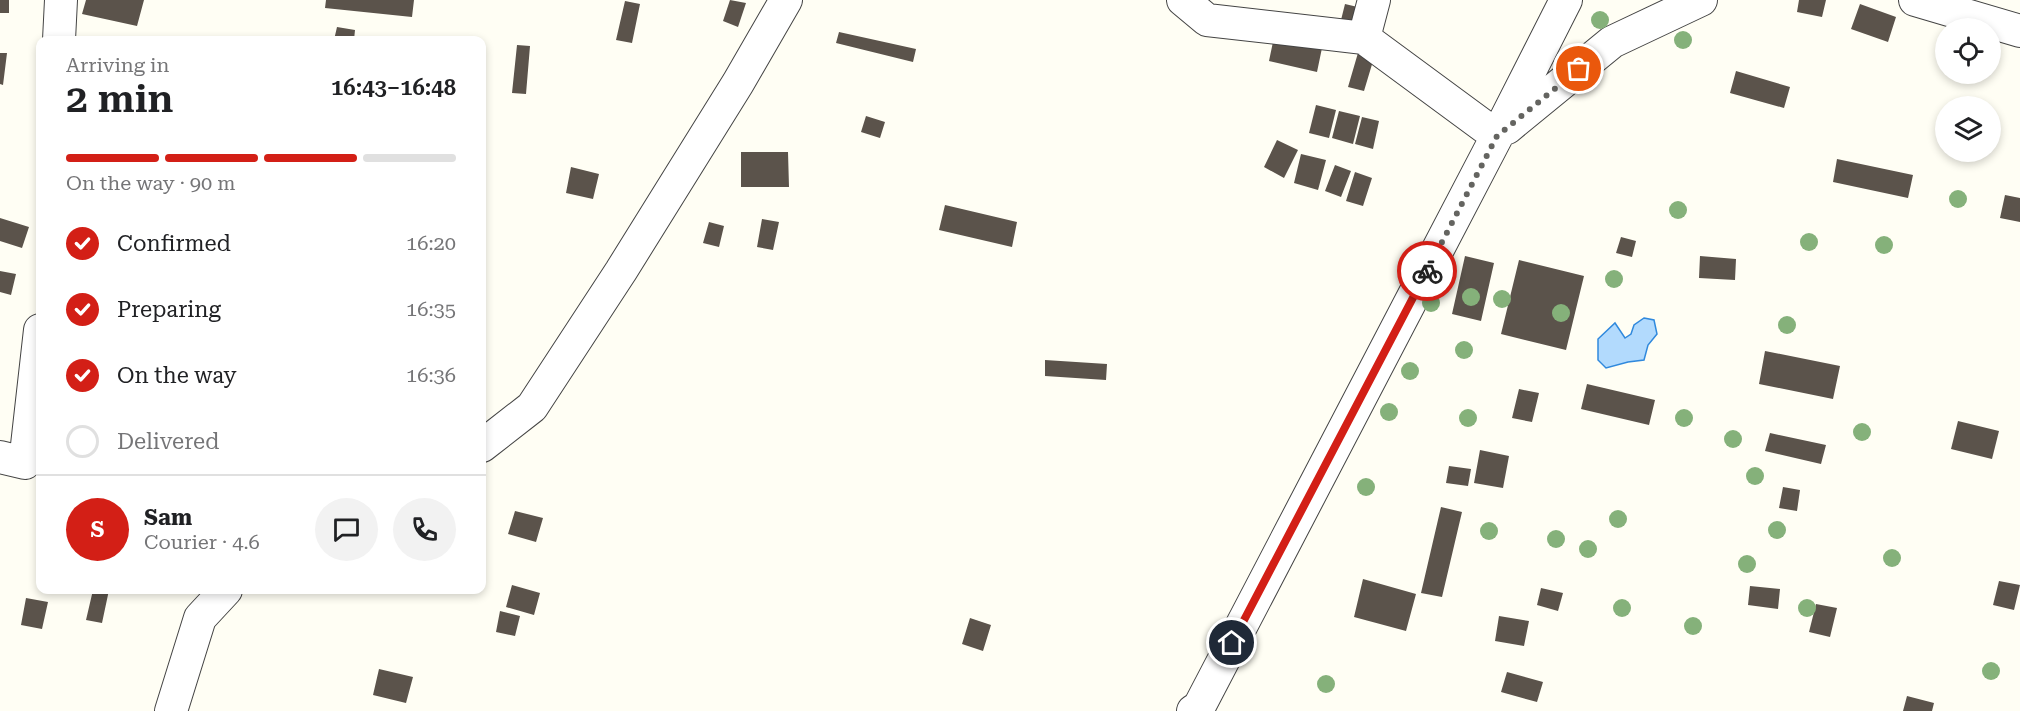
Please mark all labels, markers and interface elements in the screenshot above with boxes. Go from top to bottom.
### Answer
map controls [1935,18,2001,162]
button: locate [1935,18,2001,84]
pin [1553,43,1604,94]
icon: bag [1562,52,1595,85]
text: Arriving in [66,53,169,77]
text: 16:43–16:48 [331,75,456,100]
text: 2 min [66,76,173,122]
button: layers [1935,96,2001,162]
text: On the way · 90 m [66,171,236,195]
icon: check [66,227,99,260]
text: Confirmed [117,231,231,256]
text: 16:20 [406,231,456,255]
courier [1397,241,1457,301]
icon: bike [1411,255,1444,288]
icon: check [66,293,99,326]
text: Preparing [117,297,221,322]
text: 16:35 [406,297,456,321]
icon: check [66,359,99,392]
text: On the way [117,363,237,388]
text: 16:36 [406,363,456,387]
text: Delivered [117,429,219,454]
button: chat [315,498,378,561]
button: phone [393,498,456,561]
text: Sam [144,505,192,530]
text: S [91,517,104,542]
text: Courier · 4.6 [144,530,260,554]
pin [1206,617,1257,668]
icon: home [1215,626,1248,659]

